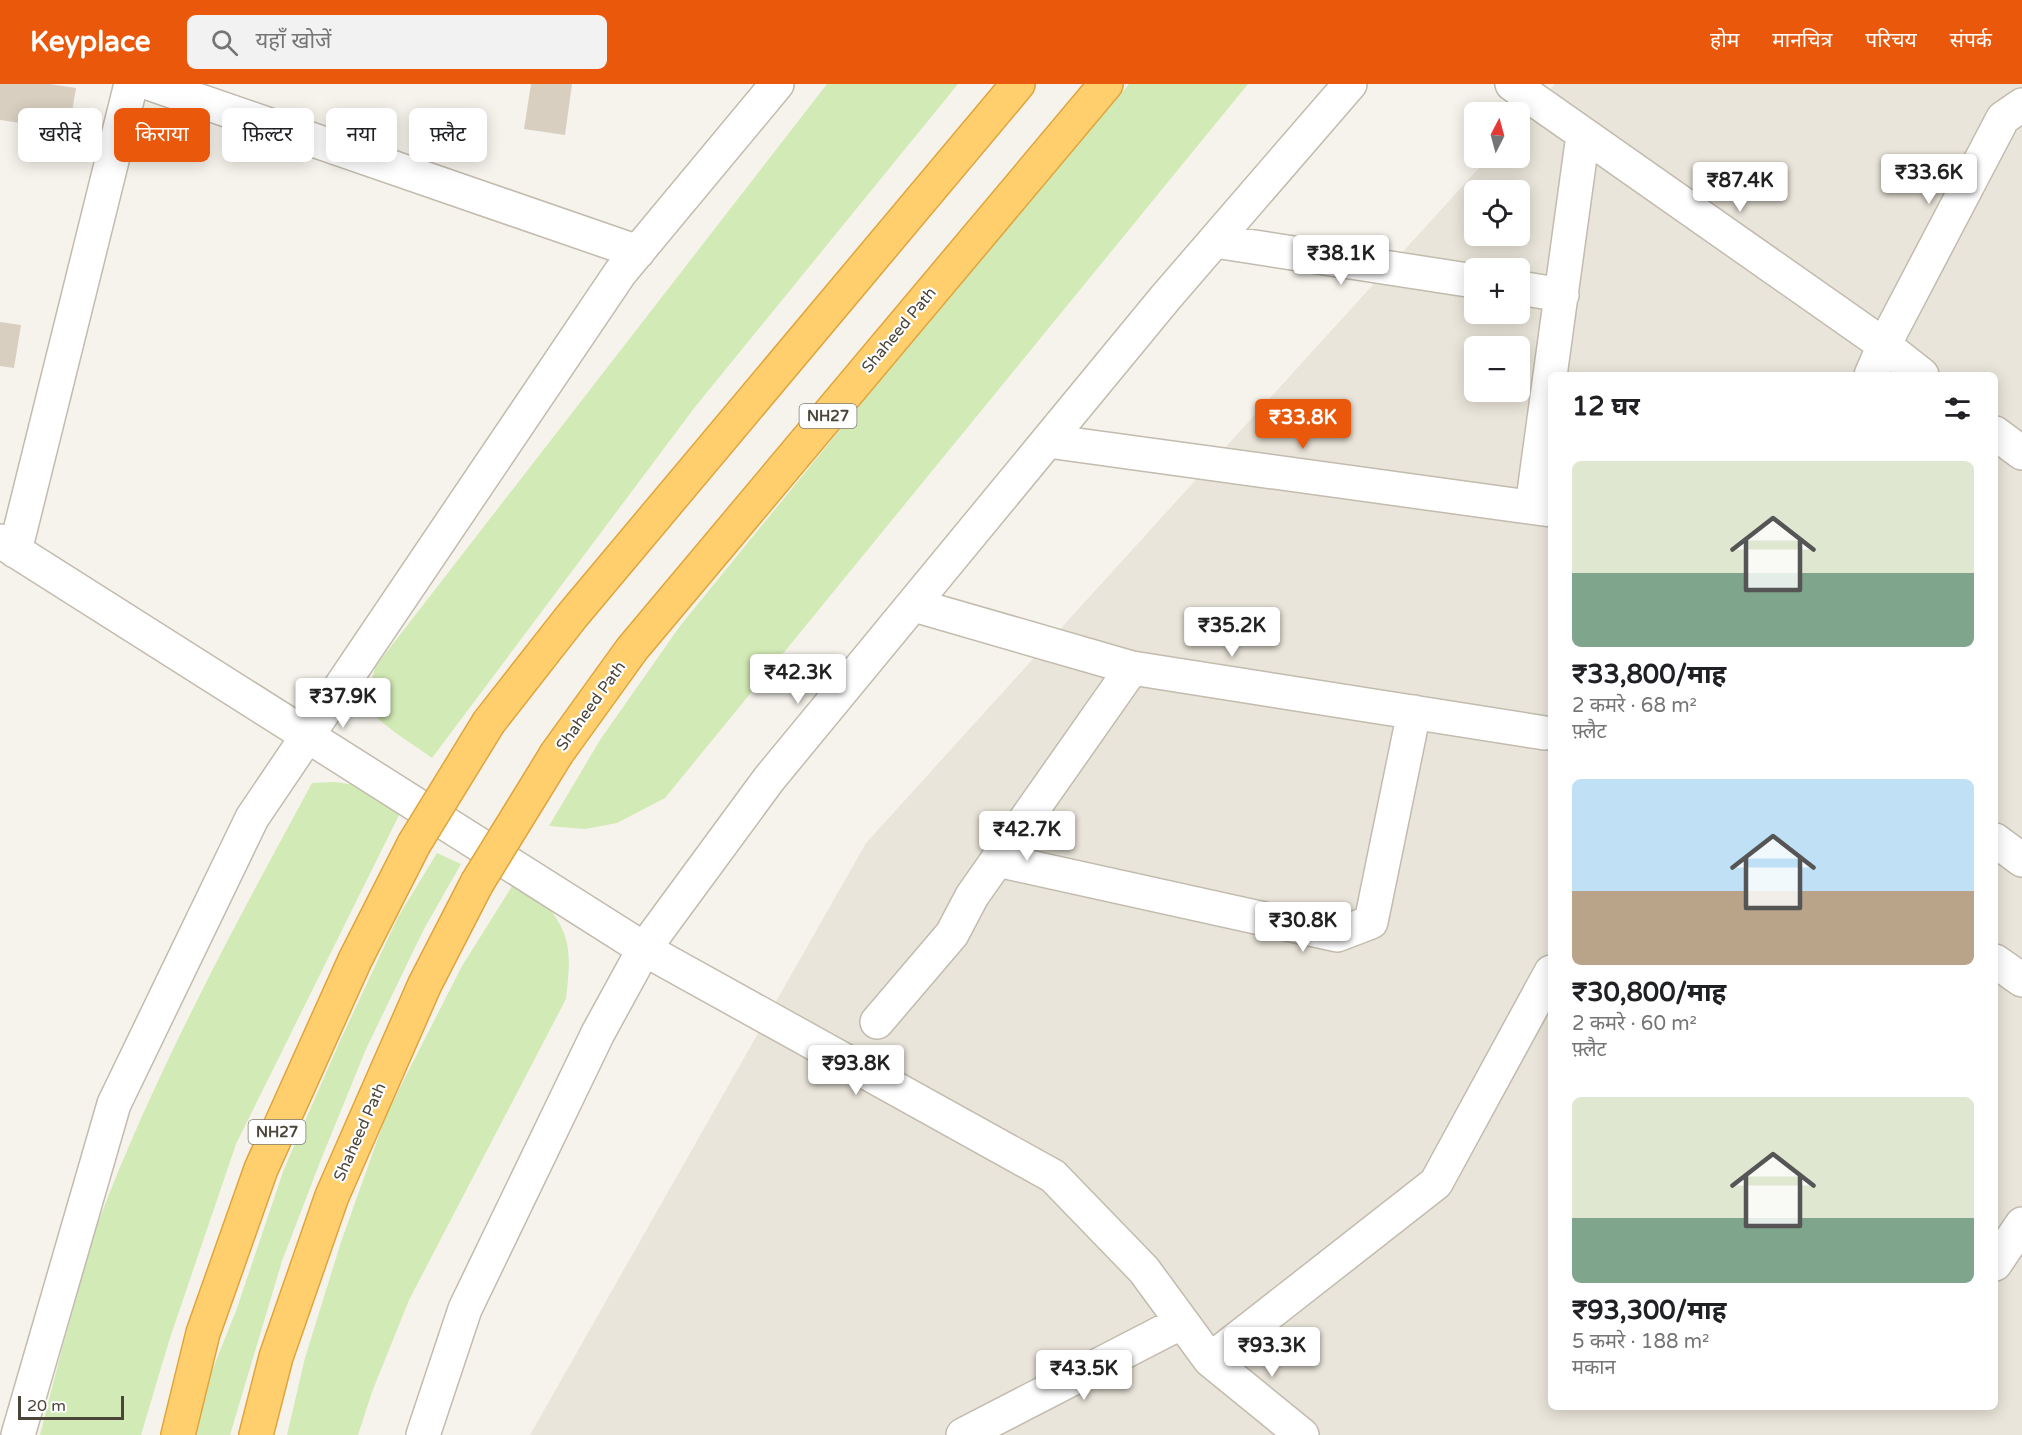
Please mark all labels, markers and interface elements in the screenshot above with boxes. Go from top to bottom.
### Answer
search box [187,15,607,69]
text: Keyplace [30,25,151,59]
icon: search [208,26,241,59]
text: यहाँ खोजें [256,28,331,54]
text: होम [1710,28,1739,53]
text: मानचित्र [1772,28,1832,53]
text: परिचय [1865,28,1917,53]
text: संपर्क [1950,28,1992,53]
north arrow [1464,102,1530,168]
map controls [1464,102,1530,402]
chip: खरीदें [18,108,102,162]
chip: किराया [114,108,210,162]
chip: फ़िल्टर [222,108,314,162]
chip: नया [326,108,397,162]
chip: फ़्लैट [409,108,487,162]
pin: ₹33.6K [1880,154,1978,205]
text: ₹33.6K [1895,161,1963,185]
pin: ₹87.4K [1691,162,1789,213]
text: ₹87.4K [1707,169,1773,193]
button: locate [1464,180,1530,246]
pin: ₹38.1K [1292,235,1390,286]
text: ₹38.1K [1307,242,1375,266]
button: + [1464,258,1530,324]
street label: Shaheed Path [857,283,941,377]
button: − [1464,336,1530,402]
text: 12 घर [1572,391,1640,422]
icon: filters [1941,392,1974,425]
pin: ₹33.8K [1254,399,1352,450]
road number: NH27 [800,404,856,428]
text: ₹33.8K [1269,406,1337,430]
icon: home [1719,500,1827,608]
pin: ₹35.2K [1183,607,1281,658]
text: ₹35.2K [1198,614,1266,638]
pin: ₹42.3K [749,654,847,705]
street label: Shaheed Path [552,657,630,755]
text: ₹33,800/माह [1572,659,1726,690]
text: ₹42.3K [764,661,832,685]
pin: ₹37.9K [294,678,392,729]
text: ₹37.9K [310,685,376,709]
text: 2 कमरे · 68 m² [1572,694,1697,718]
text: फ़्लैट [1572,720,1607,744]
pin: ₹42.7K [978,811,1076,862]
text: ₹42.7K [993,818,1061,842]
icon: home [1719,818,1827,926]
pin: ₹30.8K [1254,902,1352,953]
text: ₹30.8K [1269,909,1337,933]
text: ₹30,800/माह [1572,977,1726,1008]
text: 2 कमरे · 60 m² [1572,1012,1697,1036]
text: फ़्लैट [1572,1038,1607,1062]
pin: ₹93.8K [807,1045,905,1096]
text: ₹93.8K [822,1052,890,1076]
street label: Shaheed Path [329,1080,391,1184]
road number: NH27 [248,1120,306,1144]
icon: home [1719,1136,1827,1244]
text: ₹93,300/माह [1572,1295,1726,1326]
pin: ₹93.3K [1223,1327,1321,1378]
text: 5 कमरे · 188 m² [1572,1330,1710,1354]
text: ₹93.3K [1238,1334,1306,1358]
pin: ₹43.5K [1035,1350,1133,1401]
text: मकान [1572,1356,1616,1380]
text: ₹43.5K [1050,1357,1118,1381]
scale bar [18,1393,124,1420]
text: 20 m [27,1396,66,1416]

